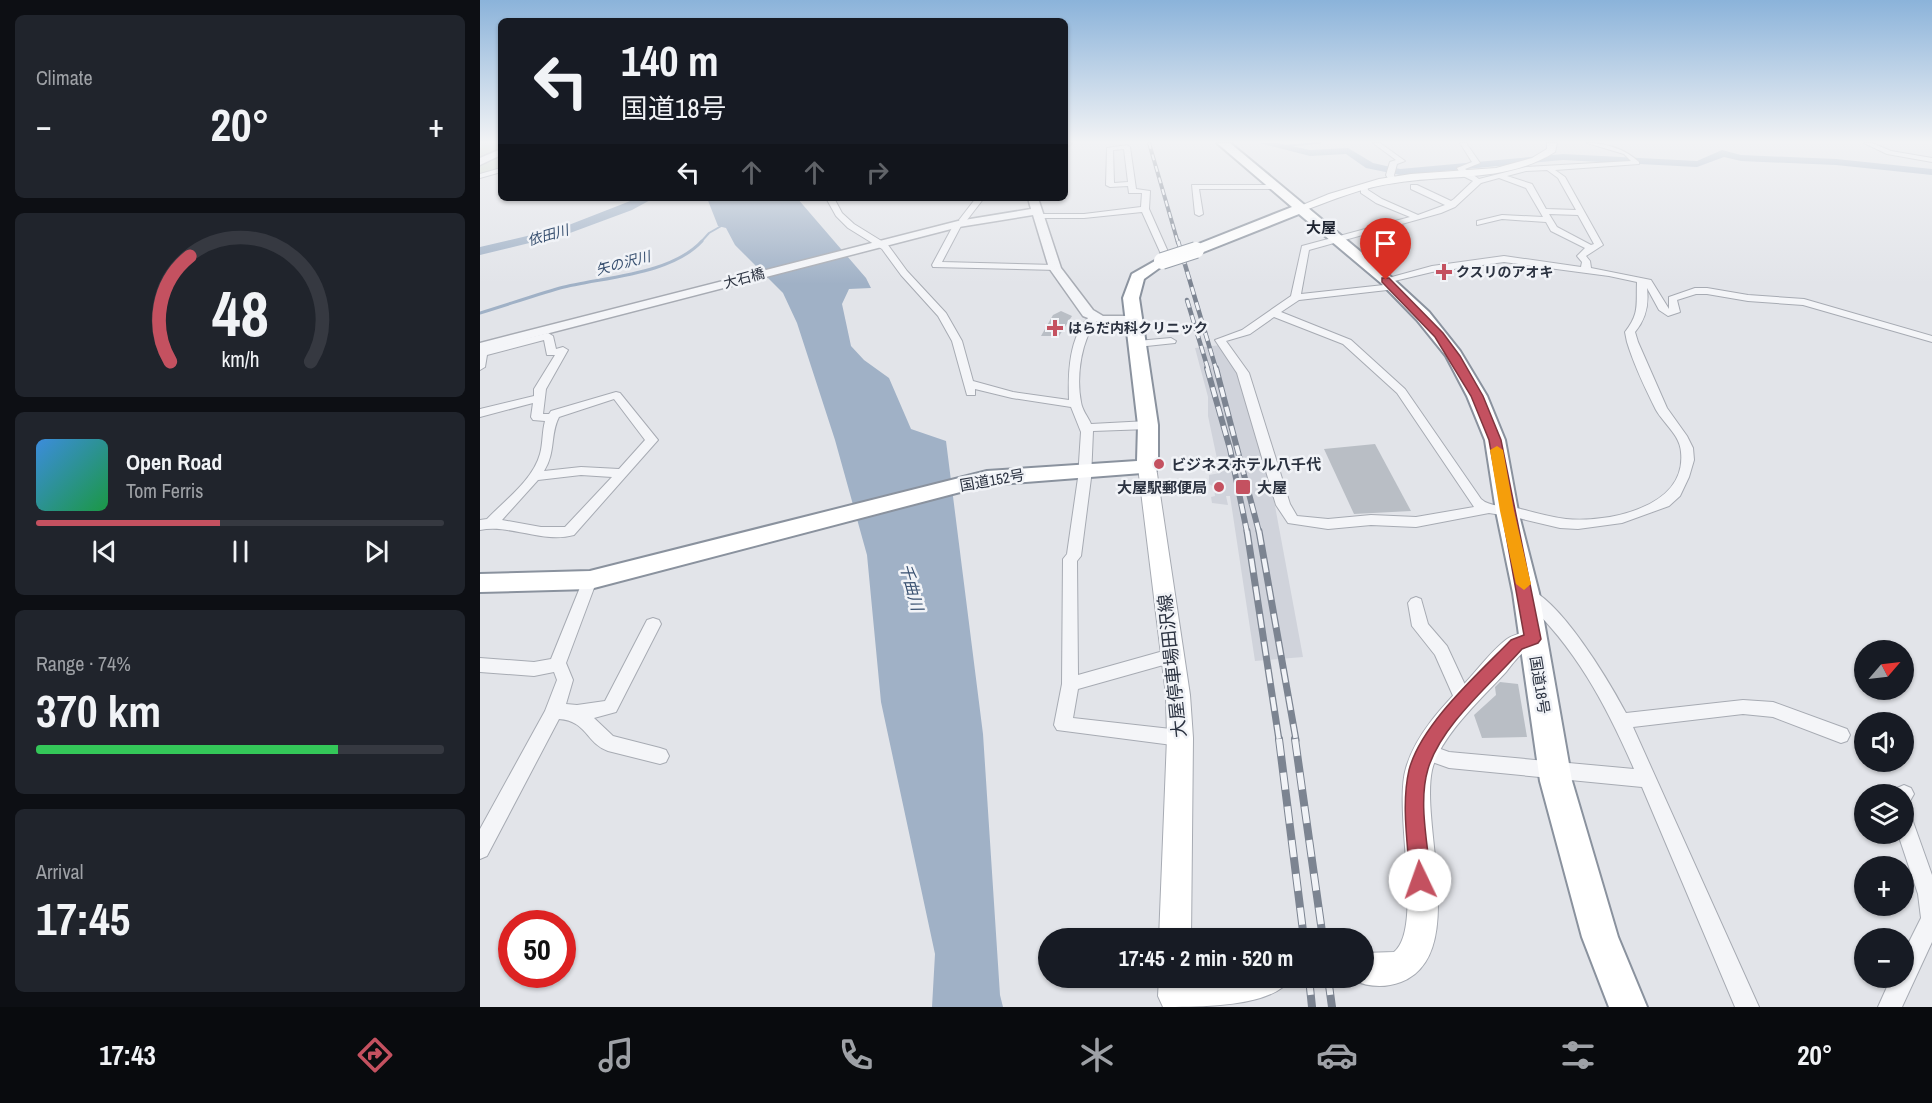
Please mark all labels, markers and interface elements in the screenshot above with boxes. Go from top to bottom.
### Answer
text: 140 m [621,33,719,89]
icon: left [522,42,600,120]
text: Climate [36,64,93,91]
text: 国道18号 [621,90,727,126]
text: 20° [210,94,270,155]
text: − [36,103,52,147]
text: + [428,103,444,147]
icon: left [672,156,705,189]
icon: ahead [735,156,768,189]
icon: ahead [798,156,831,189]
icon: right [861,156,894,189]
district label: 大屋 [1306,217,1336,238]
pin [1360,218,1411,280]
water label: 依田川 [525,220,573,249]
icon: arrive [1369,227,1402,260]
water label: 矢の沢川 [594,247,654,279]
place label: クスリのアオキ [1456,263,1554,281]
street label: 大石橋 [721,264,767,292]
marker: クスリのアオキ [1437,265,1451,279]
text: 48 [212,271,268,355]
marker: はらだ内科クリニック [1046,319,1064,337]
place label: はらだ内科クリニック [1068,319,1208,337]
text: km/h [221,346,259,375]
text: Open Road [126,447,222,477]
place label: ビジネスホテル八千代 [1171,454,1321,475]
marker: ビジネスホテル八千代 [1152,457,1166,471]
street label: 国道152号 [958,464,1026,496]
text: Tom Ferris [126,477,204,504]
place label: 大屋駅郵便局 [1117,477,1207,498]
place label: 大屋 [1257,477,1287,498]
marker: 大屋 [1234,478,1252,496]
marker: 大屋駅郵便局 [1212,480,1226,494]
icon: previous [88,535,121,568]
icon: pause [224,535,257,568]
icon: next [360,535,393,568]
water label: 千曲川 [895,561,929,615]
street label: 大屋停車場田沢線 [1152,593,1192,739]
north arrow [1854,640,1914,700]
map controls [1854,640,1914,988]
text: Range · 74% [36,650,131,677]
street label: 国道18号 [1525,654,1555,716]
text: 370 km [36,680,161,741]
button: sound [1854,712,1914,772]
button: layers [1854,784,1914,844]
position arrow [1388,848,1452,912]
button: + [1854,856,1914,916]
text: Arrival [36,858,83,885]
text: 17:45 [36,888,130,949]
speed limit sign: 50 [498,910,576,988]
button: − [1854,928,1914,988]
text: 17:45 · 2 min · 520 m [1119,943,1293,973]
icon: directions [354,1034,396,1076]
icon: music [595,1034,637,1076]
icon: phone [835,1034,877,1076]
icon: climate [1076,1034,1118,1076]
icon: car [1316,1034,1358,1076]
icon: filters [1557,1034,1599,1076]
text: 17:43 [99,1037,156,1073]
text: 20° [1797,1037,1833,1073]

